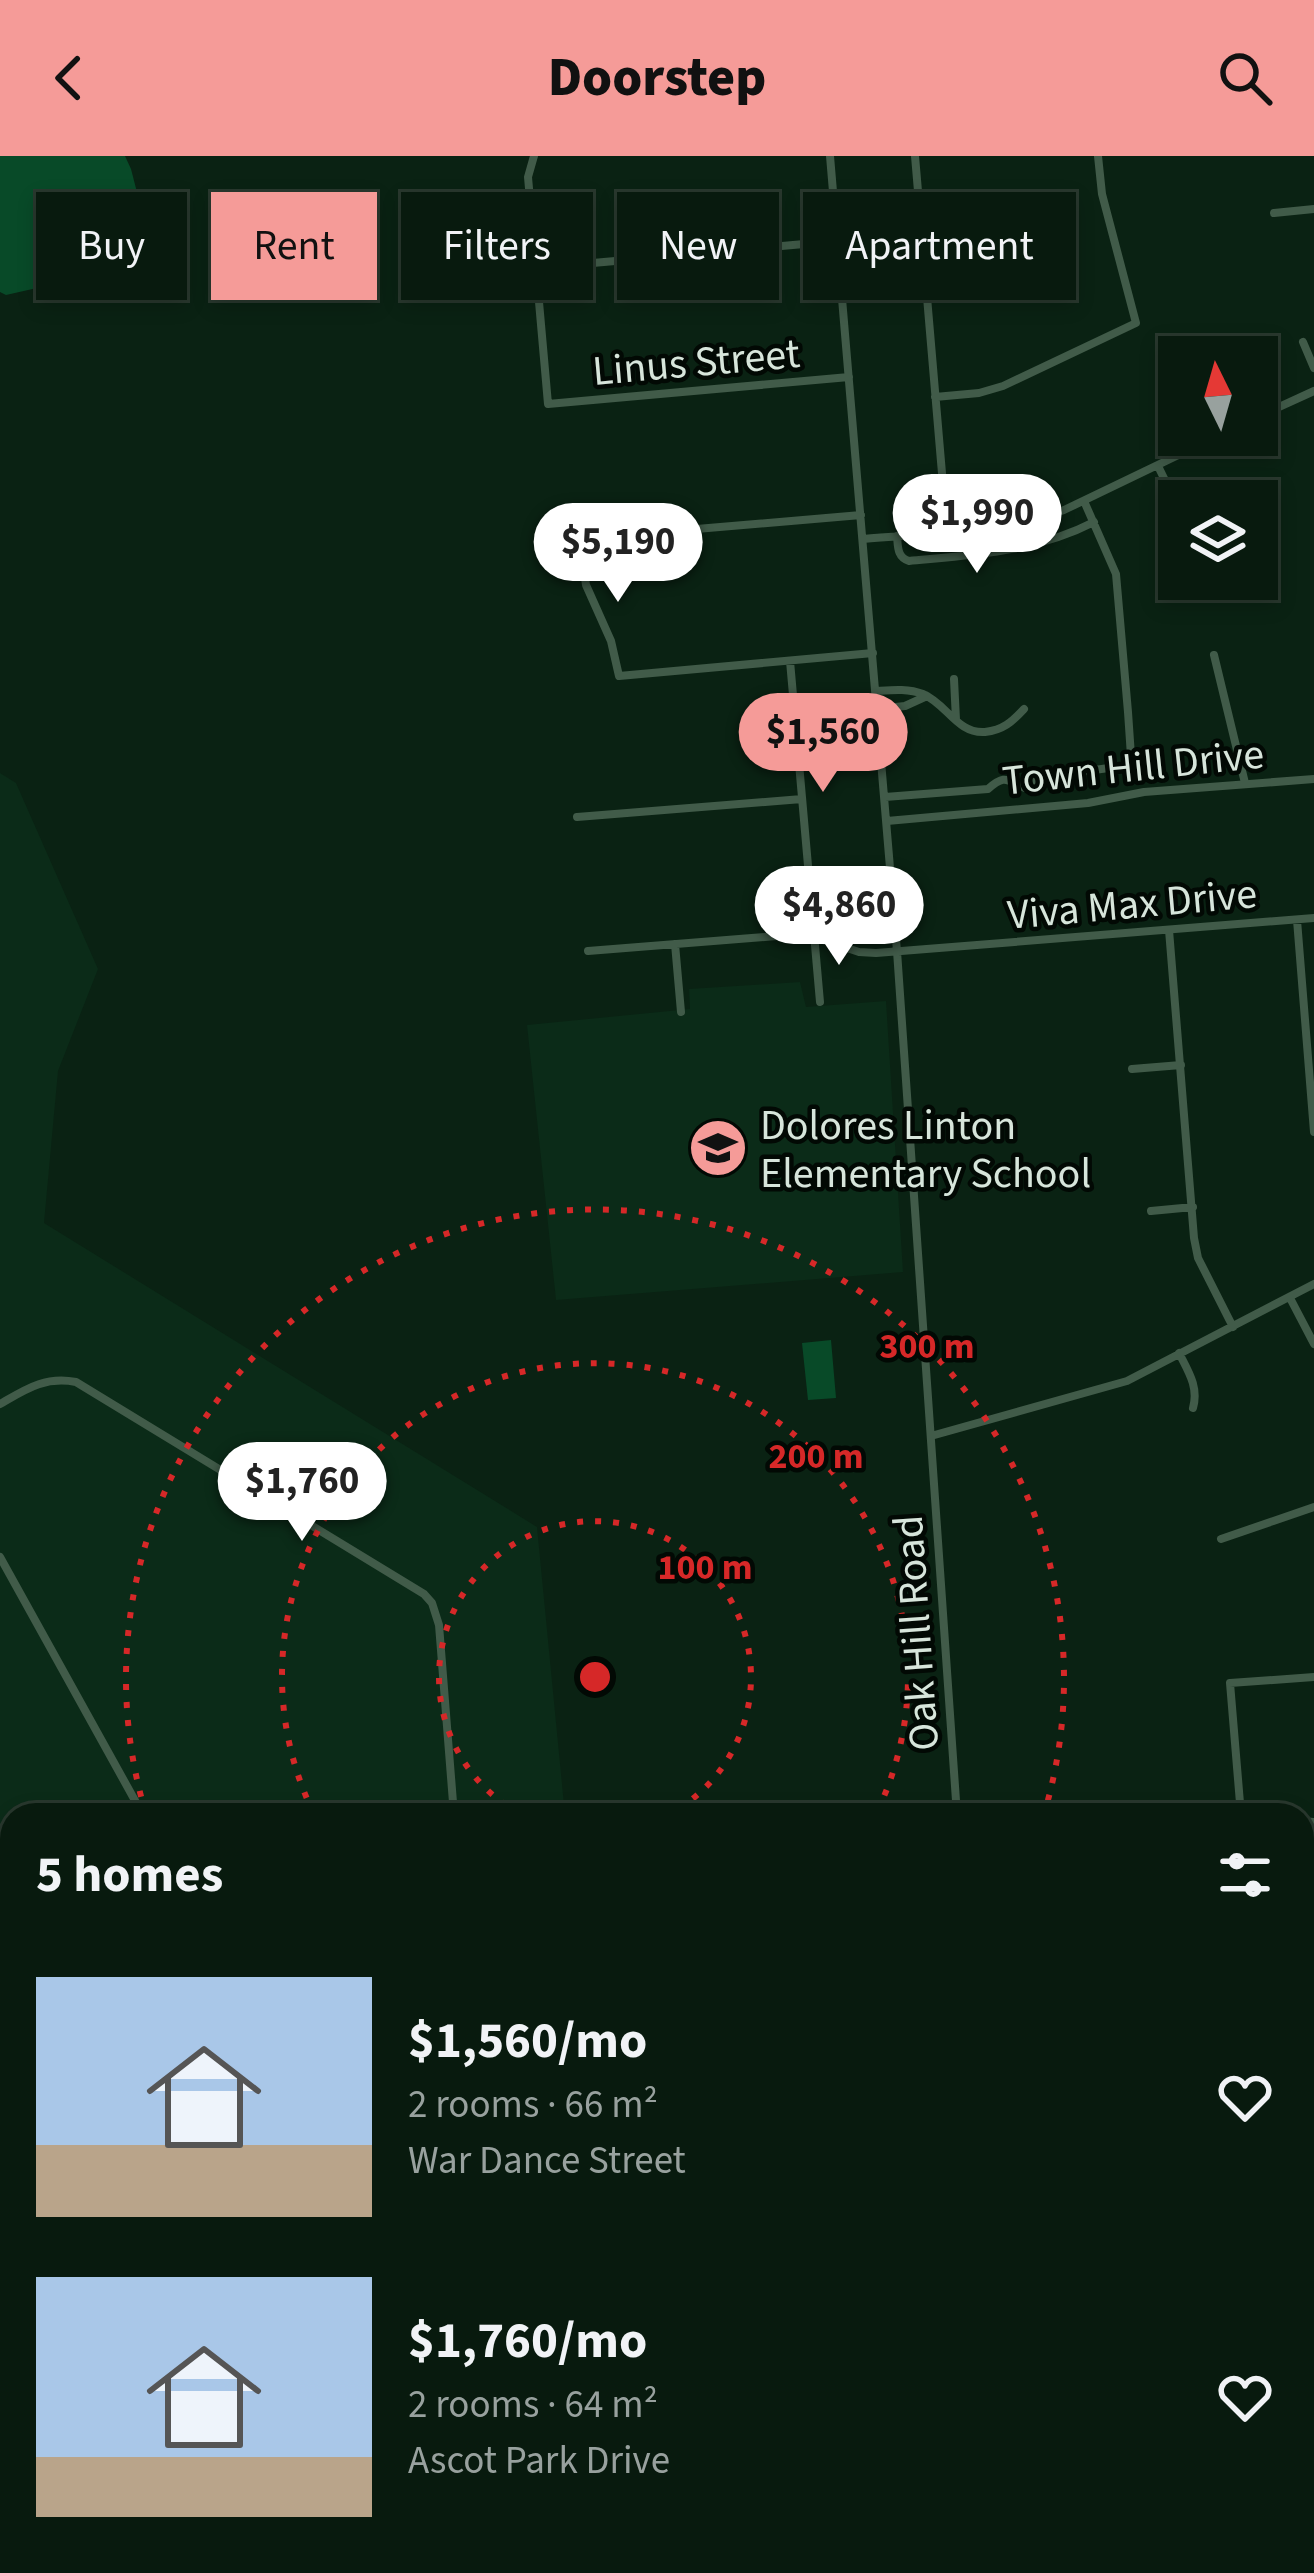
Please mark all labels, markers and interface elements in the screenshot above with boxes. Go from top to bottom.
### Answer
text: Doorstep [548,40,766,117]
icon: back [36,45,102,111]
icon: search [1212,45,1278,111]
chip: Buy [36,192,187,300]
chip: Rent [211,192,377,300]
chip: Filters [401,192,593,300]
chip: New [617,192,779,300]
chip: Apartment [803,192,1076,300]
street label: Linus Street [590,324,802,402]
north arrow [1158,336,1278,456]
map controls [1158,336,1278,600]
pin: $1,990 [879,474,1075,576]
button: layers [1158,480,1278,600]
text: $1,990 [920,485,1034,541]
pin: $5,190 [520,503,716,605]
text: $5,190 [561,514,675,570]
pin: $1,560 [725,693,921,795]
text: $1,560 [766,704,880,760]
street label: Town Hill Drive [1000,724,1267,812]
street label: Viva Max Drive [1005,864,1259,946]
pin: $4,860 [741,866,937,968]
text: $4,860 [782,877,896,933]
place label: Dolores Linton Elementary School [760,1096,1091,1204]
school or university icon: Dolores Linton Elementary School [687,1117,749,1179]
text: 300 m [879,1321,975,1372]
text: 200 m [768,1431,864,1482]
pin: $1,760 [204,1442,400,1544]
text: $1,760 [245,1453,359,1509]
street label: Oak Hill Road [879,1513,955,1753]
text: 100 m [657,1542,753,1593]
centre of rings [574,1656,616,1698]
text: 5 homes [36,1839,223,1911]
icon: filters [1212,1842,1278,1908]
text: $1,560/mo [408,2005,647,2077]
icon: home [132,2025,276,2169]
icon: heart [1212,2064,1278,2130]
text: 2 rooms · 66 m² [408,2077,658,2133]
text: War Dance Street [408,2133,686,2189]
text: $1,760/mo [408,2305,647,2377]
icon: home [132,2325,276,2469]
icon: heart [1212,2364,1278,2430]
text: 2 rooms · 64 m² [408,2377,658,2433]
text: Ascot Park Drive [408,2433,670,2489]

